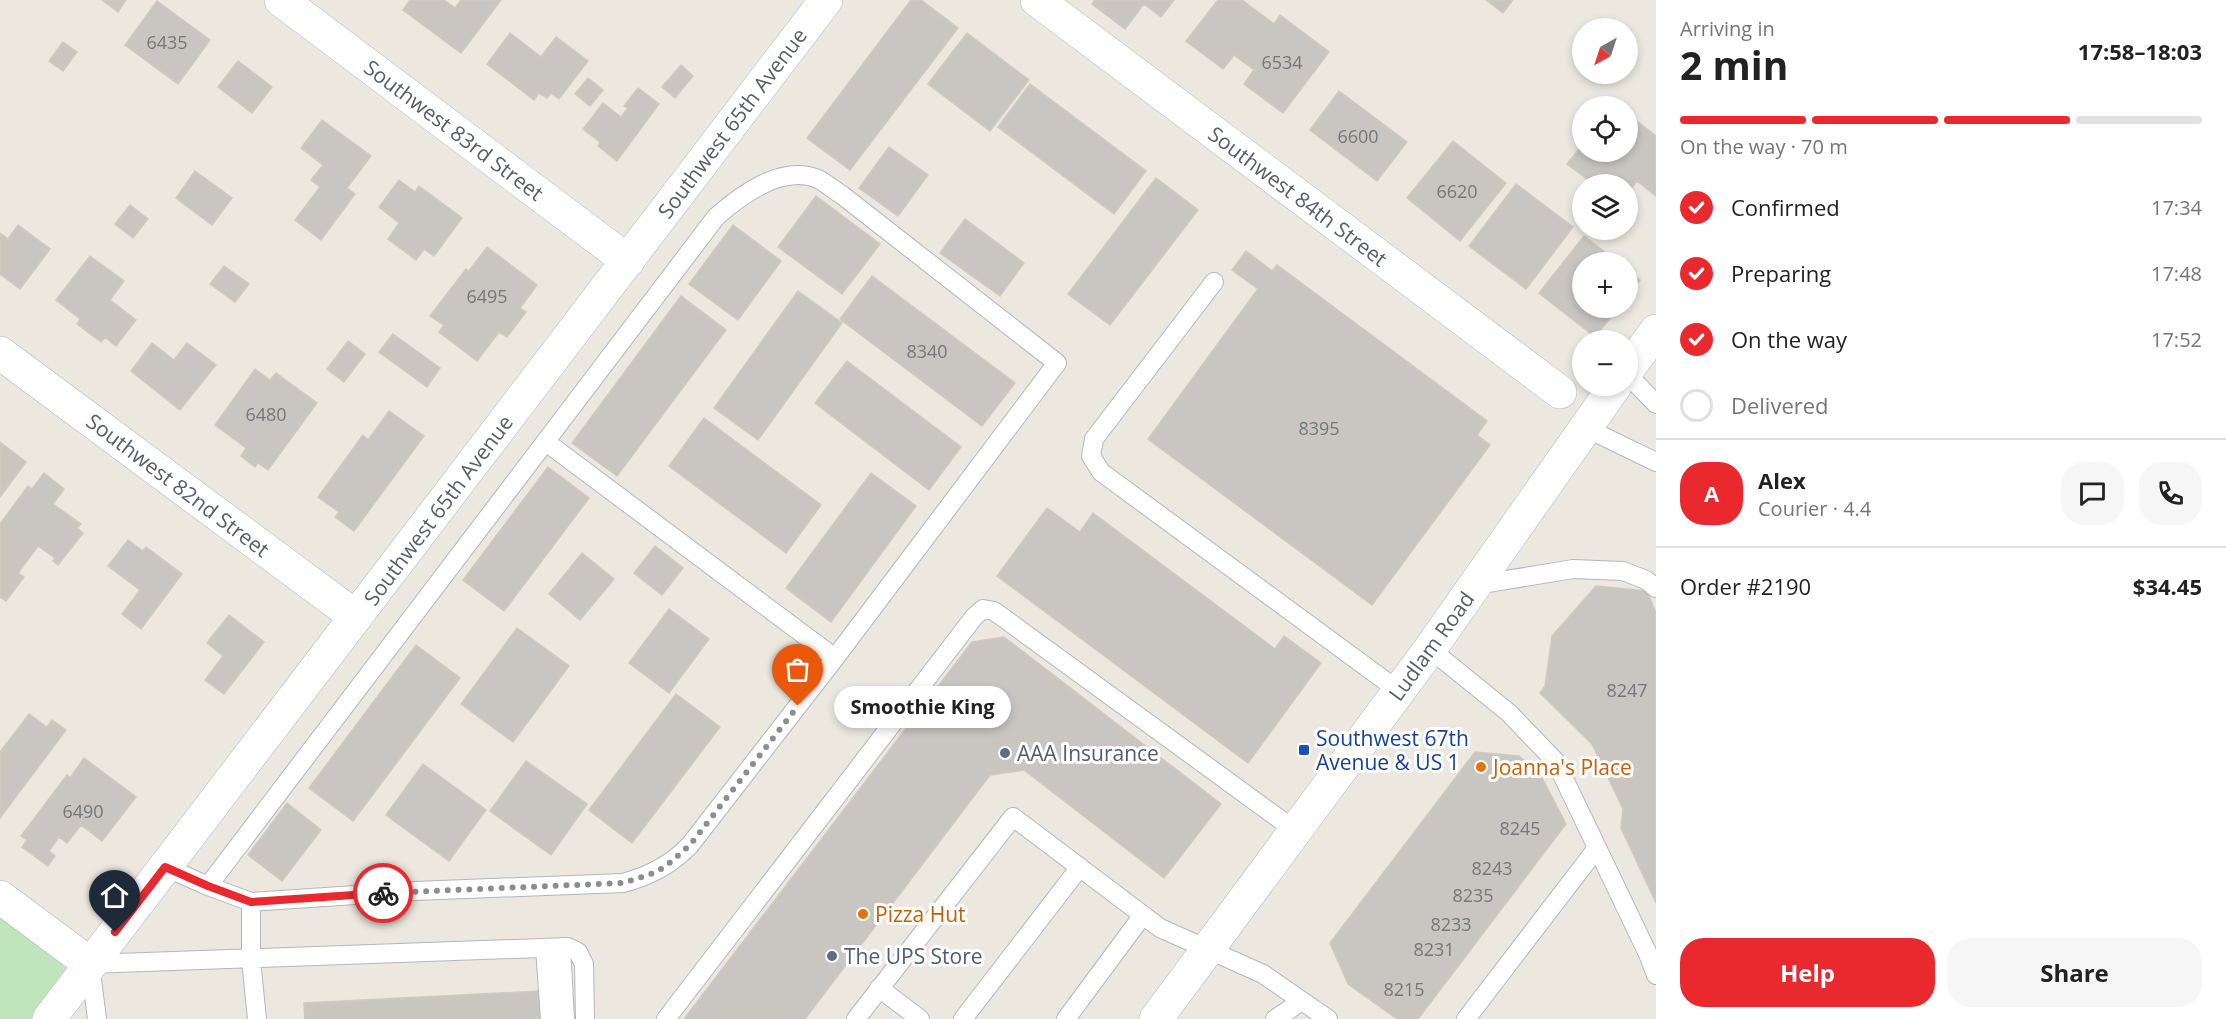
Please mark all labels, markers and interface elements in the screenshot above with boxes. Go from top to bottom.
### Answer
text: Arriving in [1680,15,1775,42]
north arrow [1572,18,1638,84]
map controls [1572,18,1638,396]
street label: Southwest 65th Avenue [651,22,813,224]
house number: 6435 [146,30,188,54]
text: 17:58–18:03 [2078,36,2202,66]
text: 2 min [1680,38,1788,91]
house number: 6534 [1261,50,1303,74]
street label: Southwest 83rd Street [359,53,549,207]
button: locate [1572,96,1638,162]
street label: Southwest 84th Street [1203,120,1393,272]
house number: 6600 [1337,124,1379,148]
text: On the way · 70 m [1680,133,1848,160]
button: layers [1572,174,1638,240]
house number: 6620 [1436,179,1478,203]
icon: check [1680,191,1713,224]
text: Confirmed [1731,192,1840,222]
text: 17:34 [2151,194,2202,221]
button: + [1572,252,1638,318]
icon: check [1680,257,1713,290]
text: Preparing [1731,258,1831,288]
text: 17:48 [2151,260,2202,287]
house number: 6495 [466,284,508,308]
icon: check [1680,323,1713,356]
text: On the way [1731,324,1847,354]
text: 17:52 [2151,326,2202,353]
button: − [1572,330,1638,396]
house number: 8340 [906,339,948,363]
text: Delivered [1731,390,1829,420]
house number: 6480 [245,402,287,426]
street label: Southwest 82nd Street [81,407,275,563]
street label: Southwest 65th Avenue [357,409,519,611]
house number: 8395 [1298,416,1340,440]
button: chat [2061,462,2124,525]
button: phone [2139,462,2202,525]
text: Alex [1758,465,1806,495]
text: A [1704,478,1719,508]
text: Courier · 4.4 [1758,495,1871,522]
text: Order #2190 [1680,571,1811,601]
text: $34.45 [2133,571,2202,601]
street label: Ludlam Road [1382,586,1480,706]
pin [772,644,823,706]
icon: bag [781,653,814,686]
house number: 8247 [1606,678,1648,702]
callout: Smoothie King [834,685,1011,727]
text: Smoothie King [850,693,995,720]
place label: Southwest 67th Avenue & US 1 [1316,724,1469,776]
place label: AAA Insurance [1017,739,1159,767]
marker: Southwest 67th Avenue & US 1 [1297,743,1311,757]
marker: AAA Insurance [998,746,1012,760]
place label: Joanna's Place [1491,753,1632,781]
marker: Joanna's Place [1474,760,1488,774]
house number: 6490 [62,799,104,823]
house number: 8245 [1499,816,1541,840]
house number: 8243 [1471,856,1513,880]
courier [353,863,413,923]
pin [89,870,140,932]
icon: bike [367,877,400,910]
icon: home [98,879,131,912]
house number: 8235 [1452,883,1494,907]
place label: Pizza Hut [875,900,966,928]
marker: Pizza Hut [856,907,870,921]
house number: 8233 [1430,912,1472,936]
house number: 8231 [1413,937,1455,961]
button: Help [1680,938,1935,1007]
button: Share [1947,938,2202,1007]
place label: The UPS Store [844,942,983,970]
marker: The UPS Store [825,949,839,963]
house number: 8215 [1383,977,1425,1001]

